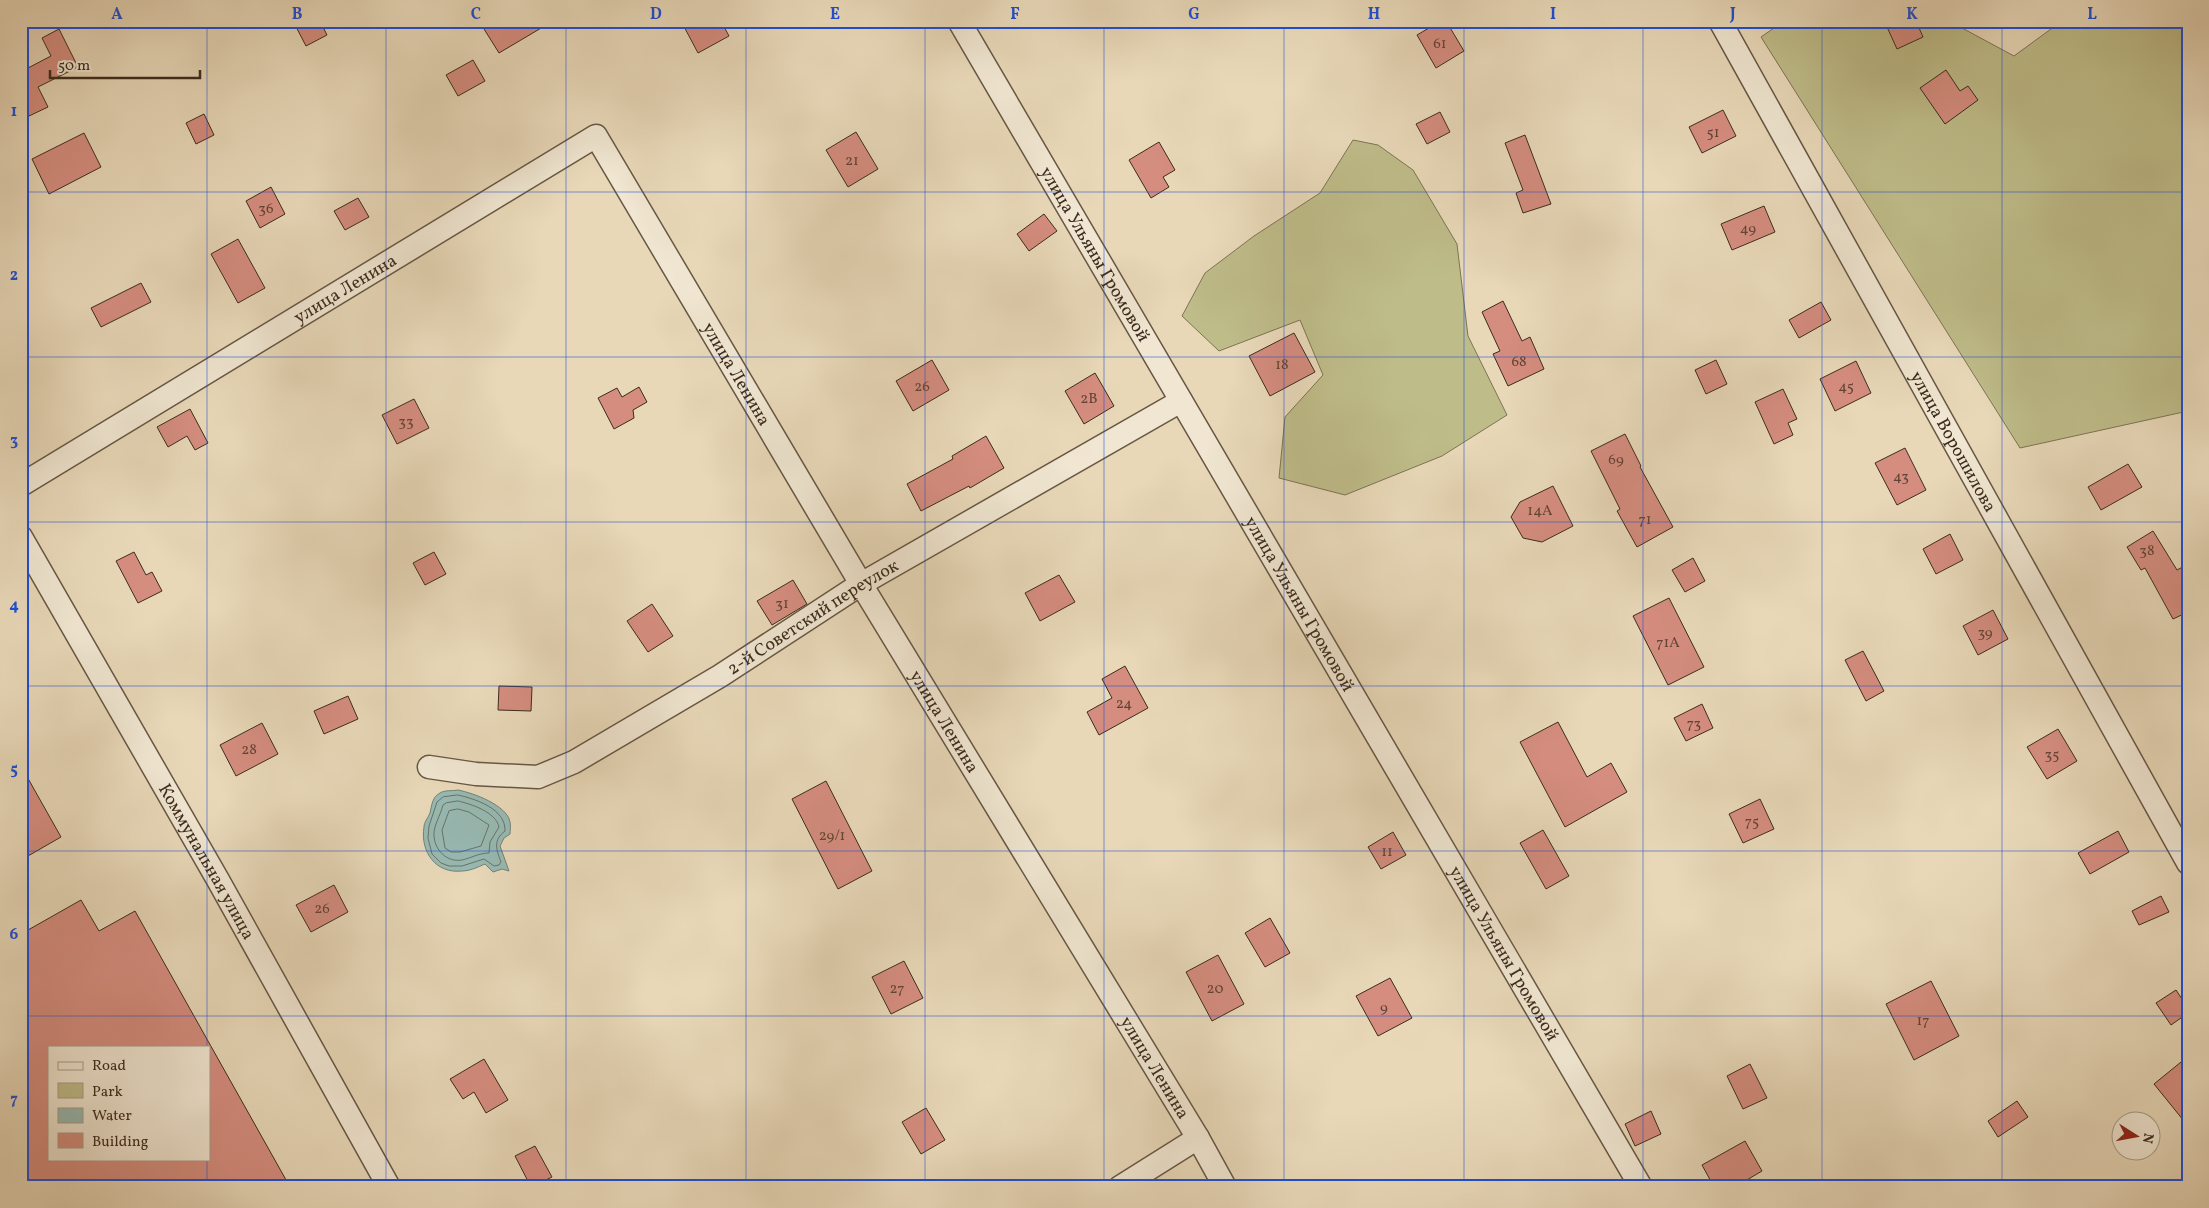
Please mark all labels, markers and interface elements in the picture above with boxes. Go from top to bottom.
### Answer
text: A [111,4,123,26]
text: B [292,4,303,26]
text: C [471,4,481,26]
text: D [650,4,662,26]
text: E [830,4,840,26]
text: F [1010,4,1020,26]
text: G [1188,4,1200,26]
text: H [1368,4,1380,26]
text: I [1550,4,1556,26]
text: J [1729,4,1736,26]
text: K [1906,4,1918,26]
text: L [2087,4,2097,26]
house number: 61 [1433,34,1447,55]
scale bar [50,48,200,80]
text: 50 m [58,56,90,77]
text: 1 [11,101,17,123]
house number: 51 [1706,123,1720,144]
house number: 21 [845,151,859,172]
street label: улица Ульяны Громовой [1033,163,1155,347]
house number: 36 [258,199,274,220]
house number: 49 [1740,219,1756,240]
street label: улица Ленина [290,249,402,331]
text: 2 [10,265,18,287]
street label: улица Ленина [695,318,776,431]
house number: 68 [1511,352,1527,373]
house number: 18 [1275,355,1289,376]
street label: улица Ворошилова [1903,367,2002,517]
house number: 26 [914,377,930,398]
house number: 45 [1838,377,1854,398]
house number: 2В [1080,389,1098,410]
house number: 33 [398,412,414,433]
text: 3 [10,430,18,452]
house number: 69 [1608,450,1624,471]
house number: 43 [1893,467,1909,488]
house number: 14А [1527,501,1553,522]
house number: 71 [1638,510,1652,531]
street label: улица Ульяны Громовой [1237,512,1360,697]
house number: 38 [2139,541,2155,562]
street label: 2-й Советский переулок [723,554,904,682]
house number: 31 [775,594,789,615]
text: 4 [9,595,19,617]
house number: 39 [1977,623,1993,644]
house number: 71А [1656,633,1680,654]
street label: улица Ленина [902,666,984,778]
house number: 24 [1116,694,1132,715]
house number: 73 [1687,714,1701,735]
house number: 28 [241,740,257,761]
house number: 35 [2045,745,2059,766]
text: 5 [10,759,18,781]
street label: Коммунальная улица [151,780,260,945]
house number: 75 [1745,812,1759,833]
house number: 29/1 [819,826,845,847]
house number: 11 [1381,842,1393,863]
street label: улица Ульяны Громовой [1442,862,1564,1046]
house number: 26 [314,899,330,920]
text: 6 [10,924,19,946]
house number: 27 [890,979,904,1000]
house number: 20 [1207,979,1223,1000]
house number: 9 [1380,998,1388,1019]
house number: 17 [1916,1011,1930,1032]
street label: улица Ленина [1113,1012,1195,1124]
legend [48,1046,210,1160]
text: Road [92,1056,126,1077]
text: Park [92,1082,123,1103]
text: 7 [10,1089,18,1111]
text: Water [92,1106,132,1127]
north arrow [2112,1110,2162,1160]
text: N [2137,1131,2158,1145]
text: Building [92,1132,149,1153]

